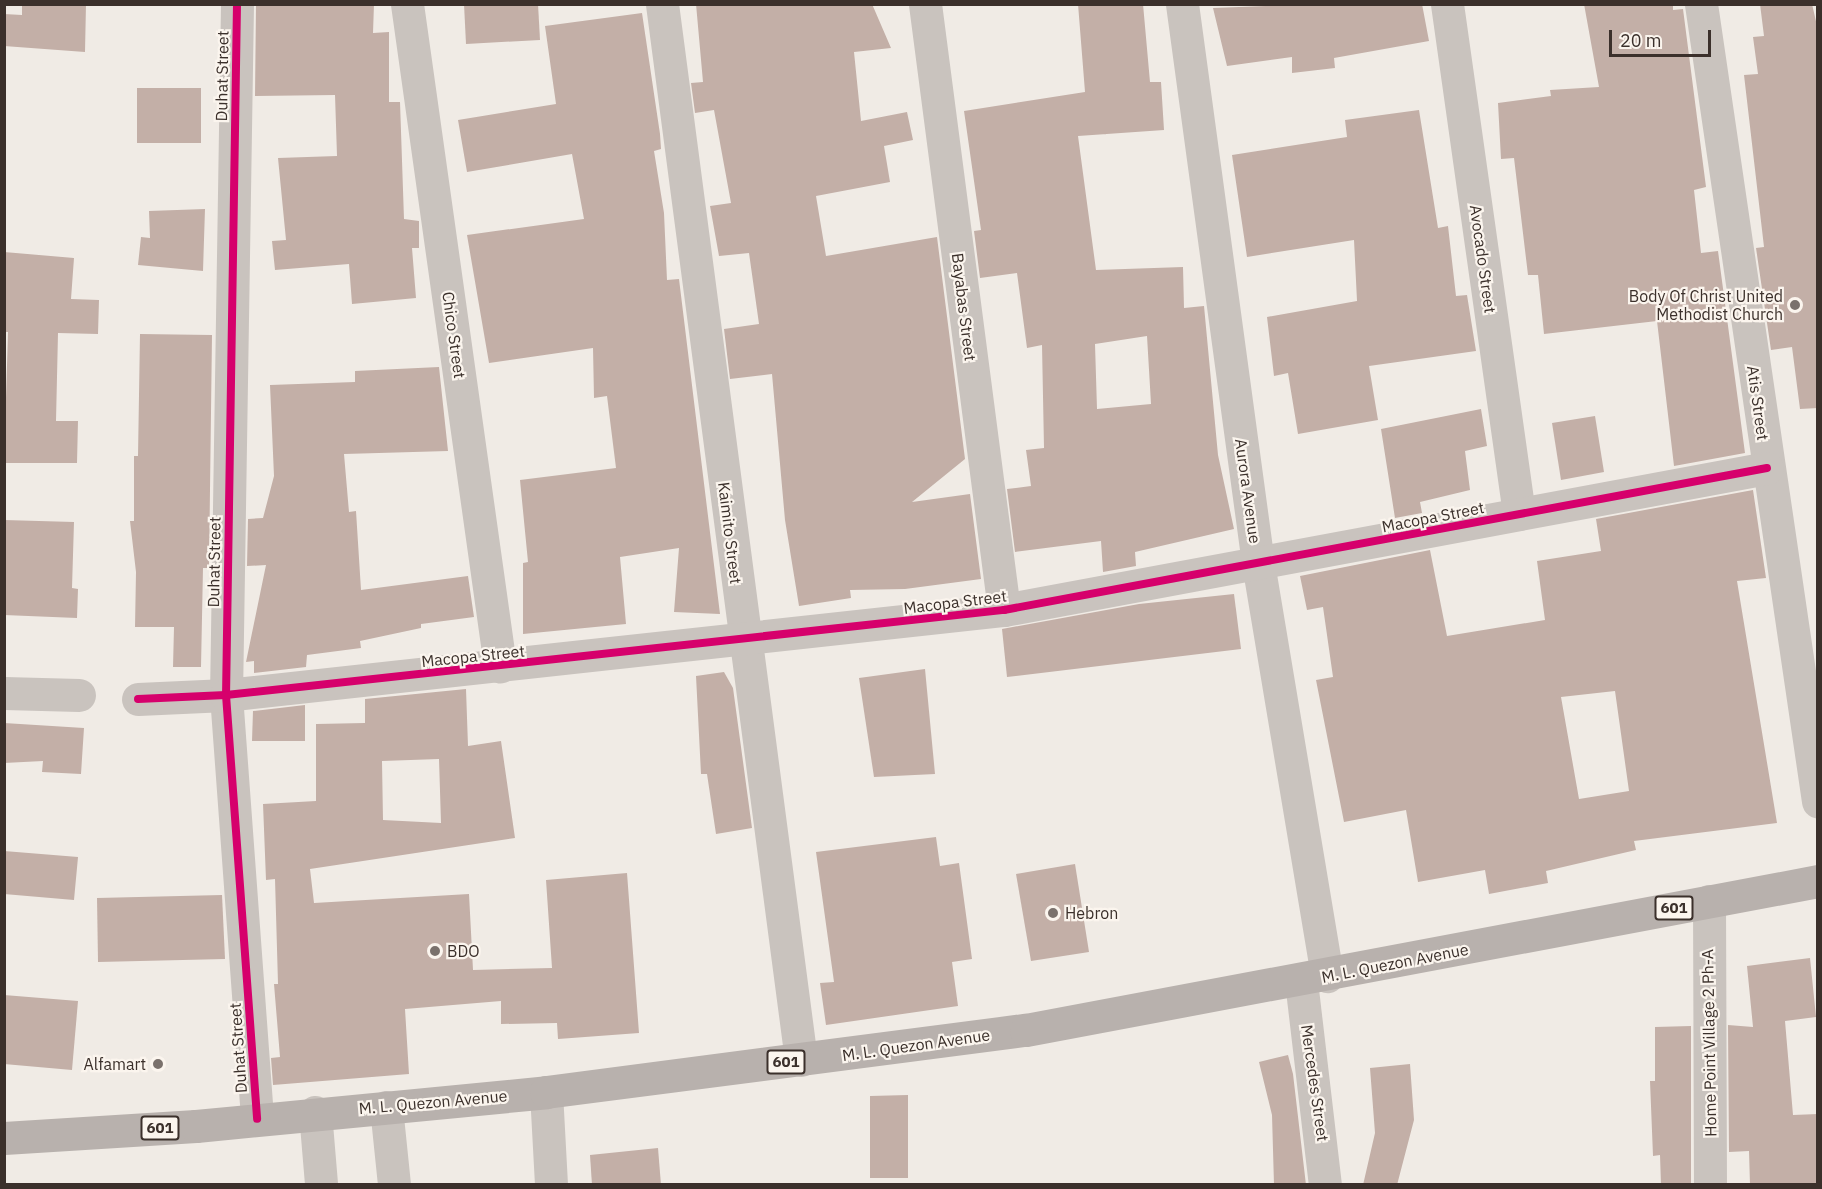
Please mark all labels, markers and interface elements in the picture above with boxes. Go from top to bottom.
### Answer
scale bar [1612,18,1714,56]
text: 20 m [1620,29,1662,52]
street label: Duhat Street [212,30,232,122]
street label: Avocado Street [1466,204,1500,314]
street label: Bayabas Street [948,252,980,362]
place label: Body Of Christ United Methodist Church [1629,286,1783,324]
street label: Chico Street [438,290,470,380]
marker: Body Of Christ United Methodist Church [1788,298,1802,312]
street label: Atis Street [1743,364,1773,442]
street label: Aurora Avenue [1231,437,1265,545]
street label: Kaimito Street [714,481,746,585]
street label: Macopa Street [1380,498,1486,536]
street label: Duhat Street [204,516,224,608]
street label: Macopa Street [902,586,1008,618]
street label: Macopa Street [420,641,526,671]
road number: 601 [1654,896,1694,920]
place label: Hebron [1065,903,1118,923]
marker: Hebron [1046,906,1060,920]
street label: M. L. Quezon Avenue [1320,939,1470,987]
place label: BDO [447,941,480,961]
marker: BDO [428,944,442,958]
street label: Home Point Village 2 Ph-A [1698,949,1720,1137]
street label: Duhat Street [225,1002,251,1094]
street label: Mercedes Street [1297,1023,1333,1143]
street label: M. L. Quezon Avenue [841,1025,991,1065]
road number: 601 [766,1050,806,1074]
place label: Alfamart [84,1054,146,1074]
marker: Alfamart [151,1057,165,1071]
street label: M. L. Quezon Avenue [358,1086,508,1118]
road number: 601 [140,1116,180,1140]

